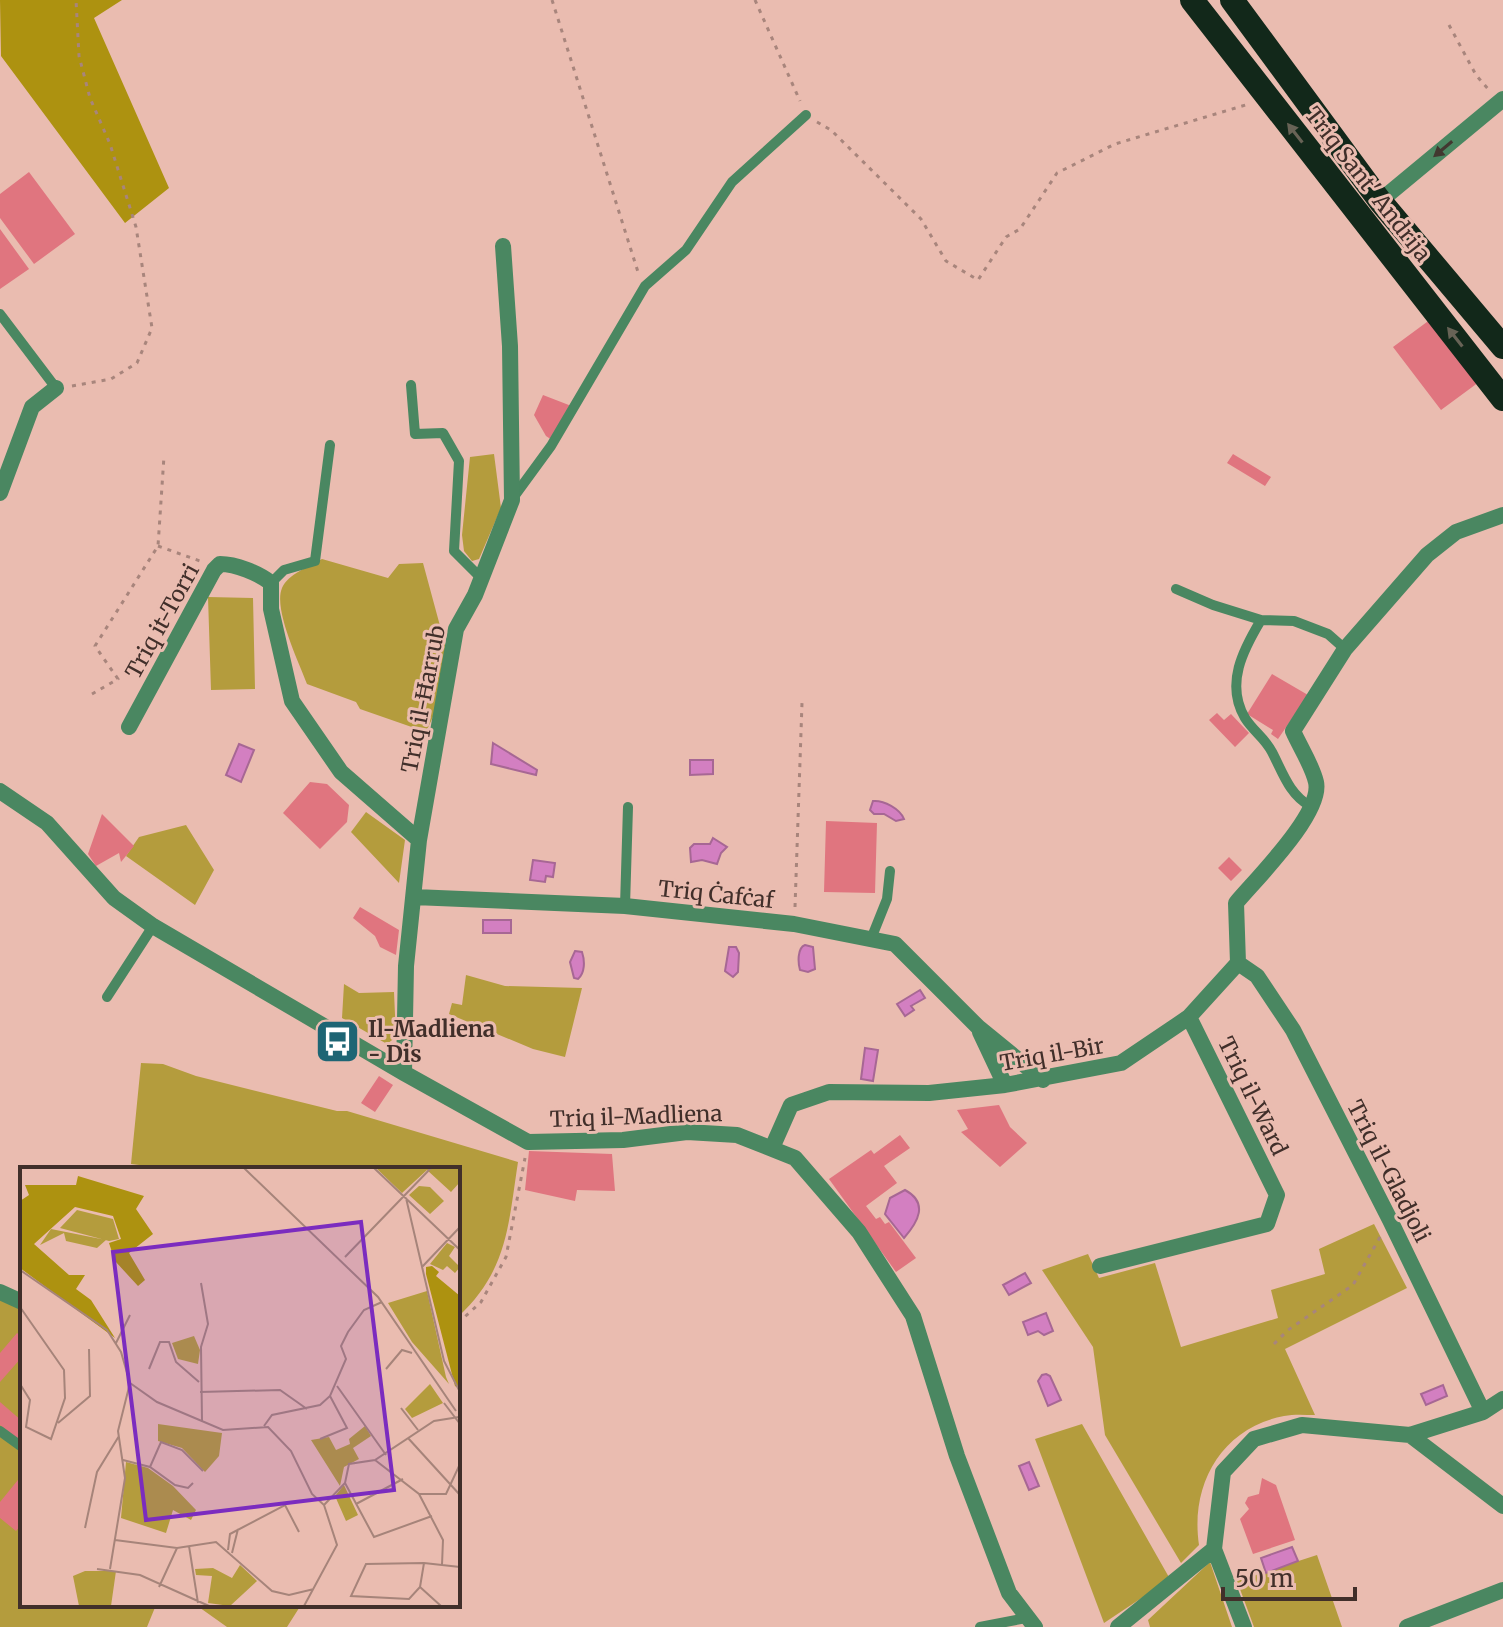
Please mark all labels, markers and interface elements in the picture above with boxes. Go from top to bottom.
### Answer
street label: Triq Sant' Andrija [1299,101,1437,267]
one-way arrow [1287,123,1303,143]
one-way arrow [1433,140,1453,157]
one-way arrow [1447,327,1464,347]
street label: Triq it-Torri [119,559,205,683]
street label: Triq il-Ħarrub [395,623,451,775]
street label: Triq Ċafċaf [657,874,777,914]
place label: Il-Madliena - Dis [368,1015,495,1068]
bus stop icon: Il-Madliena - Dis [313,1018,361,1066]
street label: Triq il-Bir [998,1031,1106,1077]
street label: Triq il-Ward [1212,1032,1294,1160]
street label: Triq il-Gladjoli [1341,1095,1437,1247]
street label: Triq il-Madliena [549,1099,723,1133]
inset map [20,1167,460,1607]
scale bar [1223,1551,1355,1601]
text: 50 m [1235,1563,1294,1594]

